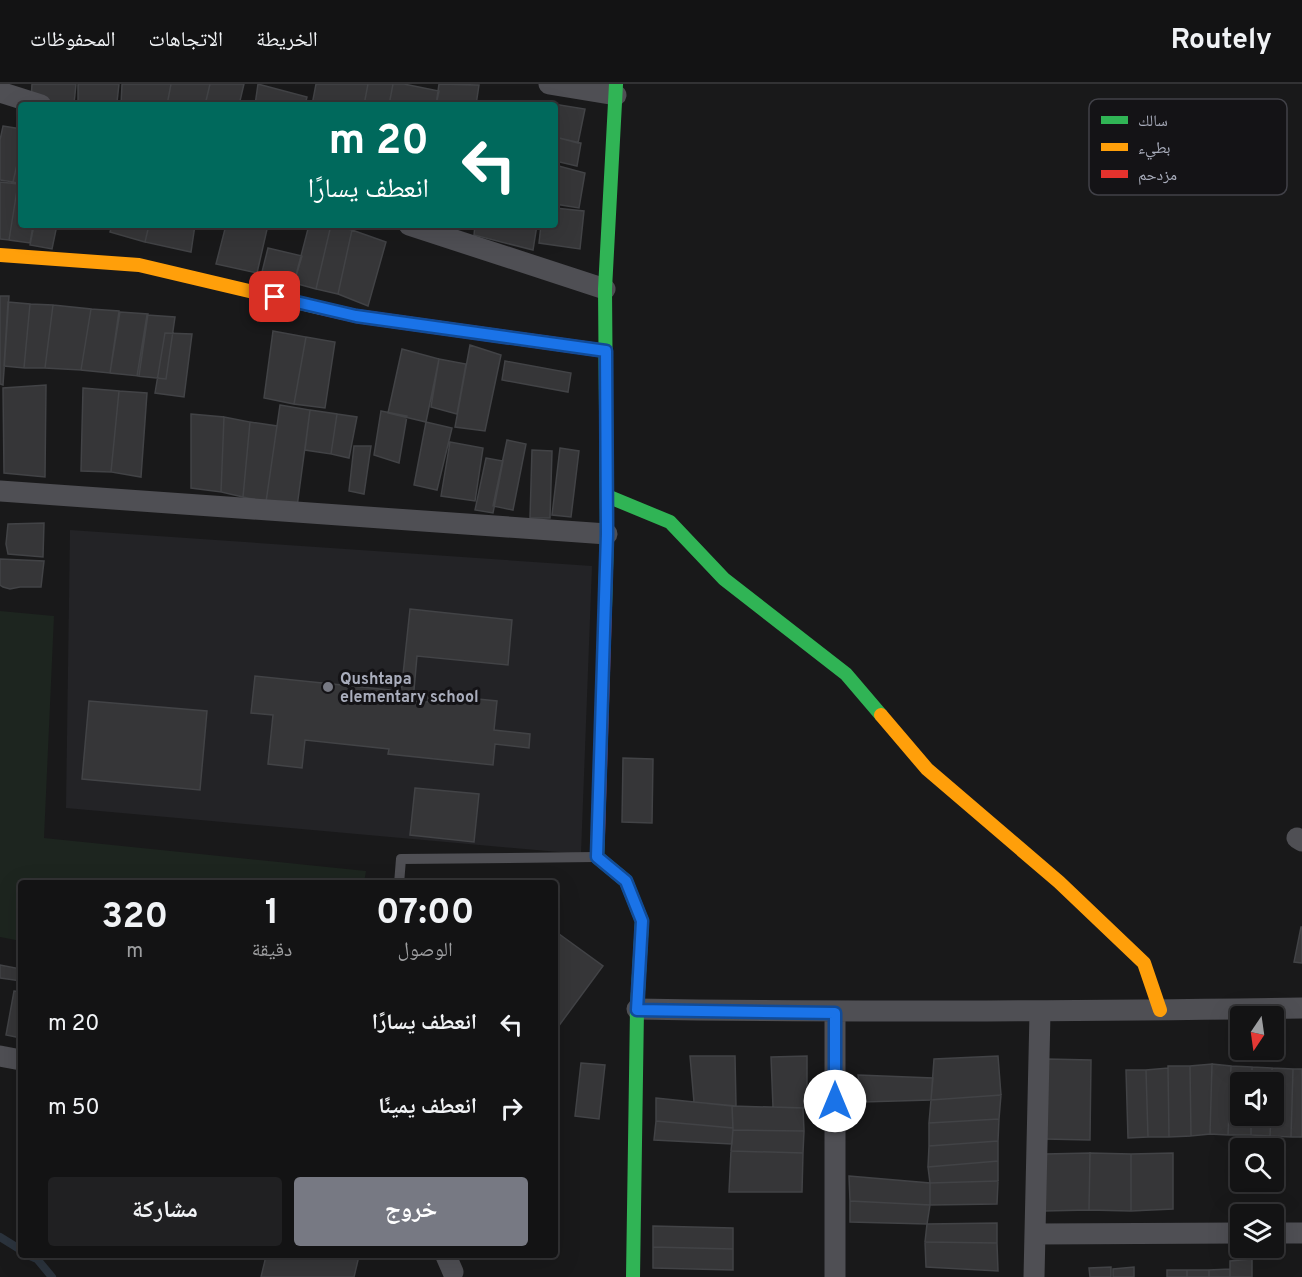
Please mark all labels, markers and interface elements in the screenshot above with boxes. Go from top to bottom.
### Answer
text: Routely [1171,23,1272,59]
text: المحفوظات [30,27,115,54]
text: الاتجاهات [148,27,223,54]
text: الخريطة [256,27,318,54]
legend [1089,99,1287,195]
text: سالك [1138,112,1168,132]
text: 20 m [328,116,429,169]
icon: left [450,126,528,204]
text: بطيء [1138,139,1170,160]
text: مزدحم [1138,166,1177,186]
text: انعطف يسارًا [308,173,429,207]
pin [249,271,300,322]
icon: arrive [258,280,291,313]
place label: Qushtapa elementary school [340,670,479,708]
marker: Qushtapa elementary school [321,680,335,694]
text: 1 [265,891,279,937]
text: 07:00 [376,891,474,937]
text: 320 [102,895,168,941]
text: دقيقة [252,938,292,964]
text: الوصول [397,938,453,964]
text: m [126,939,143,965]
north arrow [1230,1006,1284,1060]
map controls [1230,1006,1284,1258]
icon: left [495,1008,528,1041]
text: انعطف يسارًا [372,1010,477,1037]
text: 20 m [48,1011,99,1038]
position arrow [803,1069,867,1133]
button: sound [1230,1072,1284,1126]
icon: right [495,1092,528,1125]
text: انعطف يمينًا [378,1094,477,1121]
text: 50 m [48,1095,100,1122]
button: search [1230,1138,1284,1192]
button: مشاركة [48,1177,282,1246]
button: خروج [294,1177,528,1246]
button: layers [1230,1204,1284,1258]

